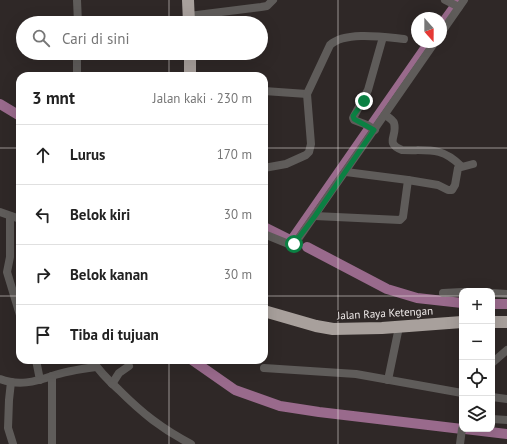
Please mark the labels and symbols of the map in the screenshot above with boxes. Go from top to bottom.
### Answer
north arrow [411,12,447,48]
route end [355,92,373,110]
route start [285,235,303,253]
street label: Jalan Raya Ketengan [336,303,433,323]

